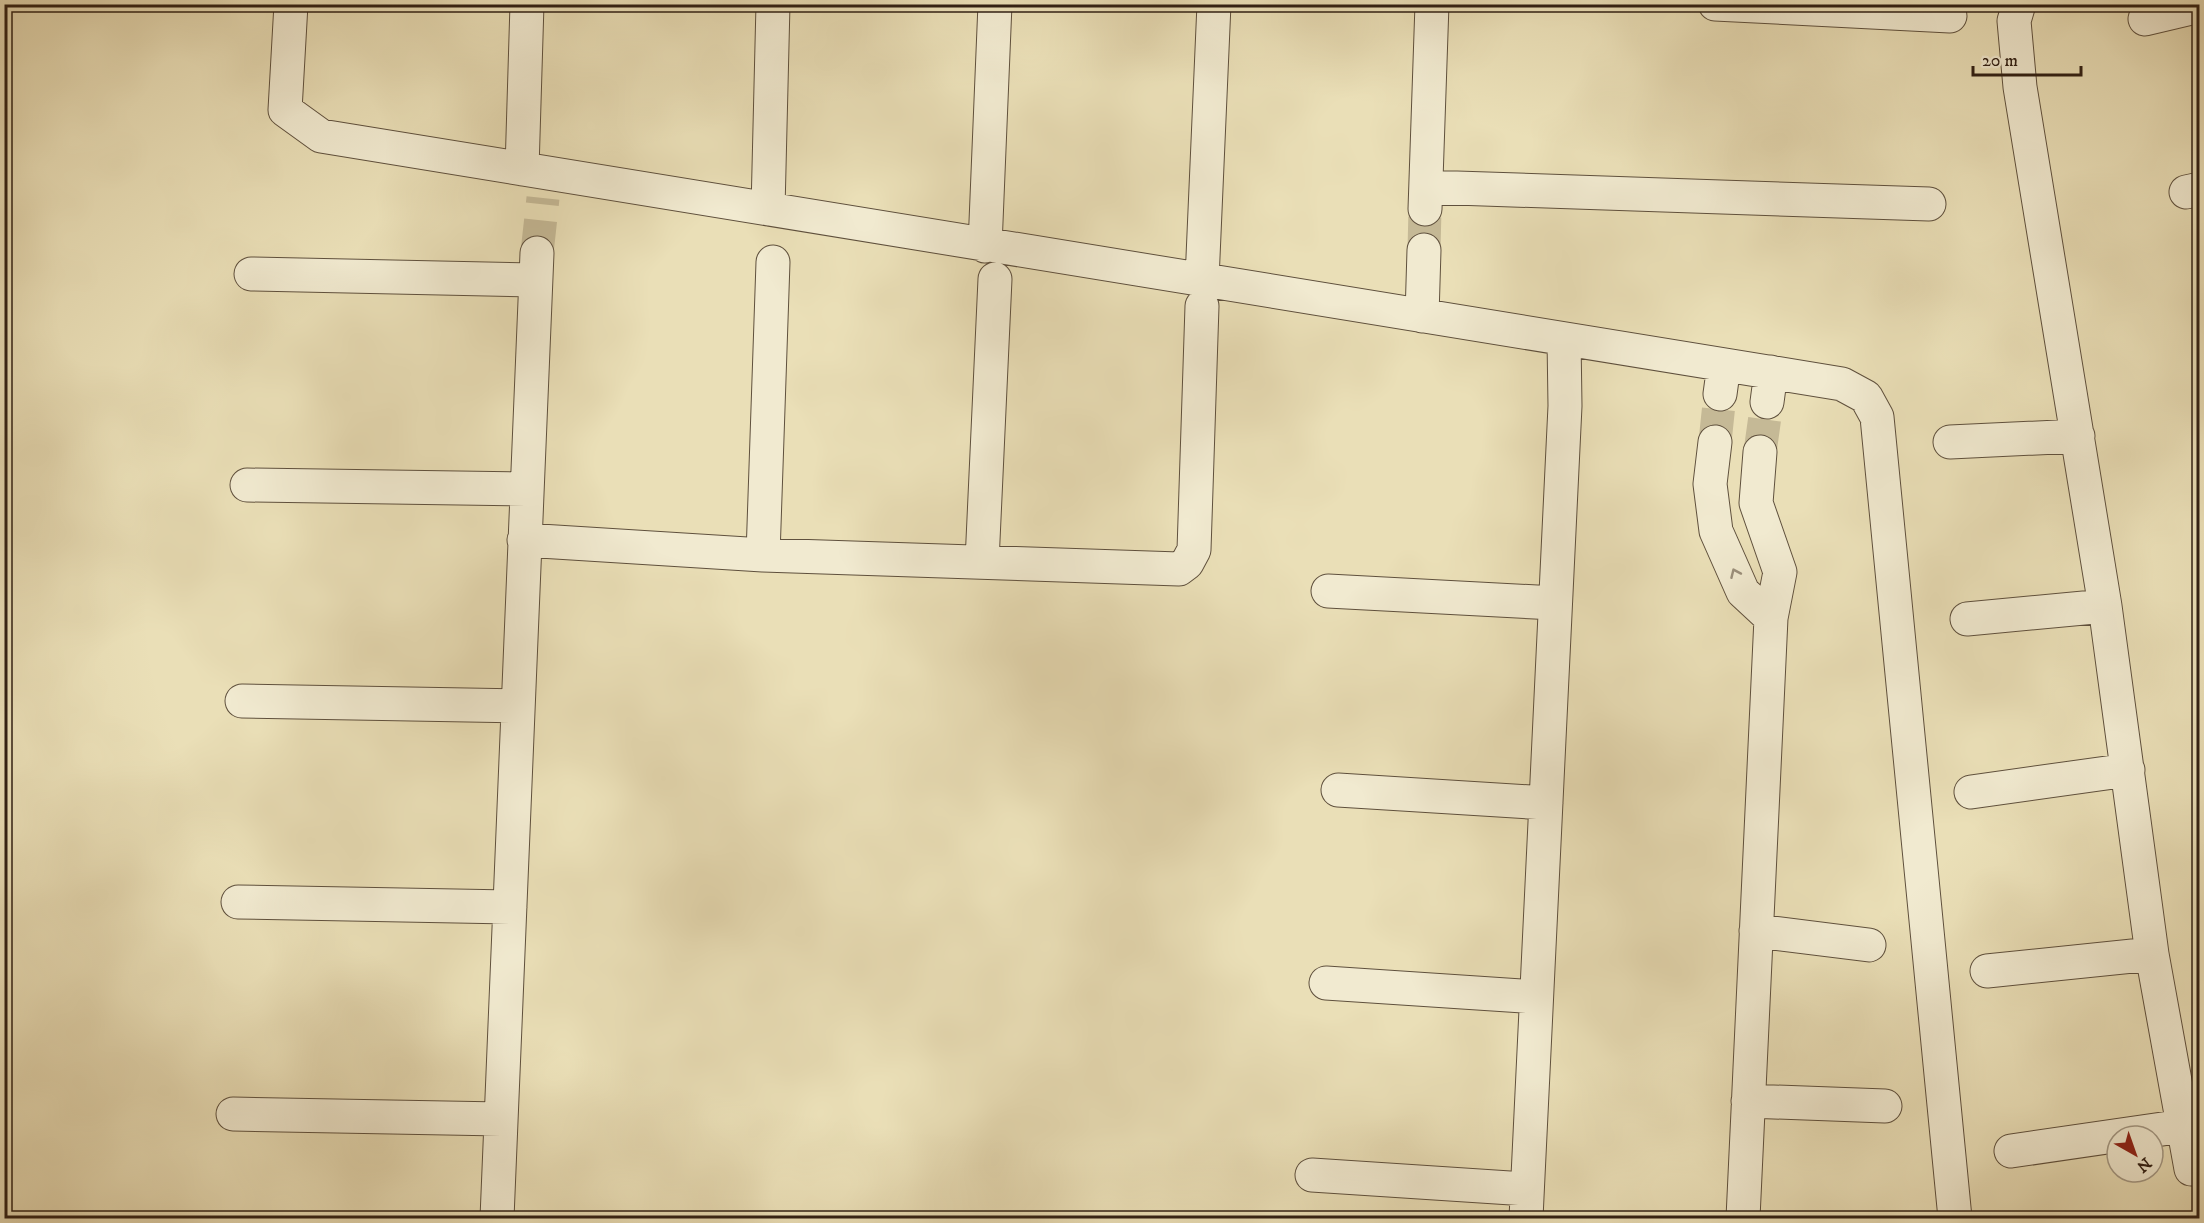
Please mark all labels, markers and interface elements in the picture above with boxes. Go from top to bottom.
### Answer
scale bar [1973,39,2081,77]
text: 20 m [1982,50,2018,72]
one-way arrow [1730,569,1742,580]
north arrow [2105,1124,2165,1184]
text: N [2133,1153,2155,1177]

